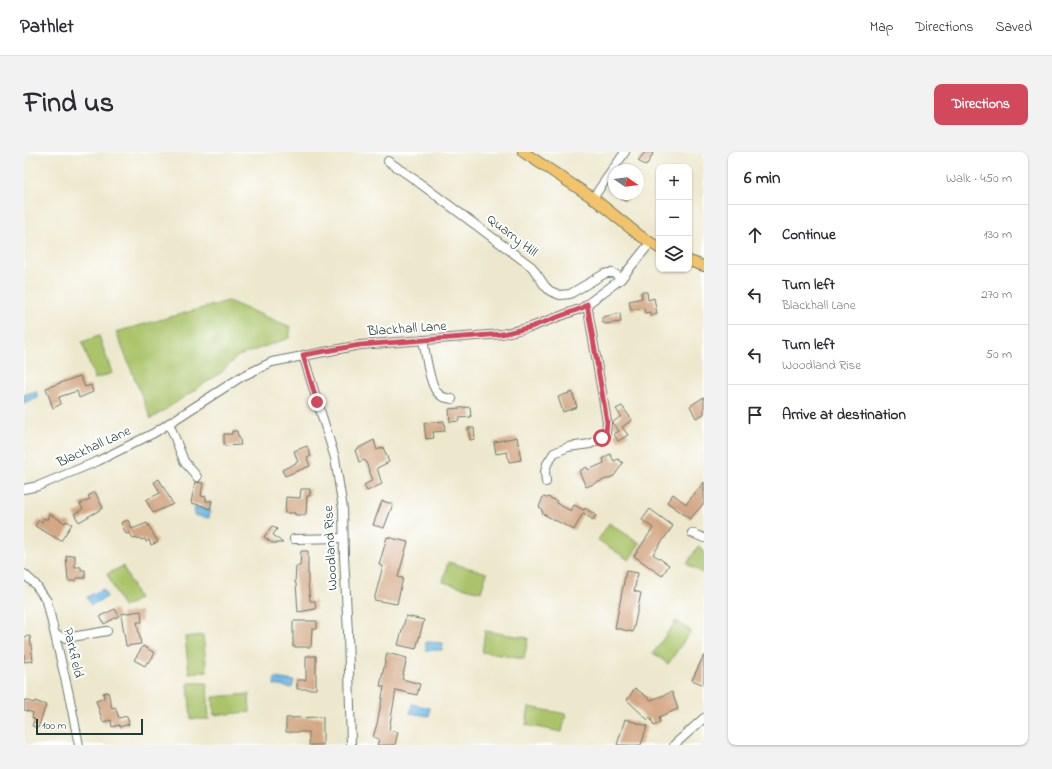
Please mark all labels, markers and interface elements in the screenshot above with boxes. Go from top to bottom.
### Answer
text: Pathlet [20,14,74,41]
text: Map [870,17,893,38]
text: Directions [915,17,973,38]
text: Saved [995,17,1032,38]
text: Find us [24,84,114,125]
button: Directions [934,84,1028,125]
north arrow [608,164,644,200]
map controls [656,164,692,272]
button: + [656,164,692,200]
text: 6 min [744,166,780,191]
text: Walk · 450 m [946,169,1012,188]
button: − [656,200,692,236]
street label: Quarry Hill [481,209,542,263]
icon: ahead [744,224,766,246]
text: Continue [782,224,836,246]
text: 130 m [984,225,1012,244]
button: layers [656,236,692,272]
text: Turn left [782,274,835,296]
icon: left [744,284,766,306]
text: 270 m [981,285,1012,304]
text: Blackhall Lane [782,296,856,315]
street label: Blackhall Lane [366,316,448,342]
text: Turn left [782,334,835,356]
icon: left [744,344,766,366]
text: 50 m [986,345,1012,364]
text: Woodland Rise [782,356,861,375]
route end [308,393,326,411]
icon: arrive [744,404,766,426]
text: Arrive at destination [782,404,906,426]
street label: Blackhall Lane [53,420,135,474]
route start [593,429,611,447]
street label: Woodland Rise [318,504,344,591]
street label: Parkfield [57,626,89,680]
scale bar [36,717,143,736]
text: 100 m [42,718,66,734]

